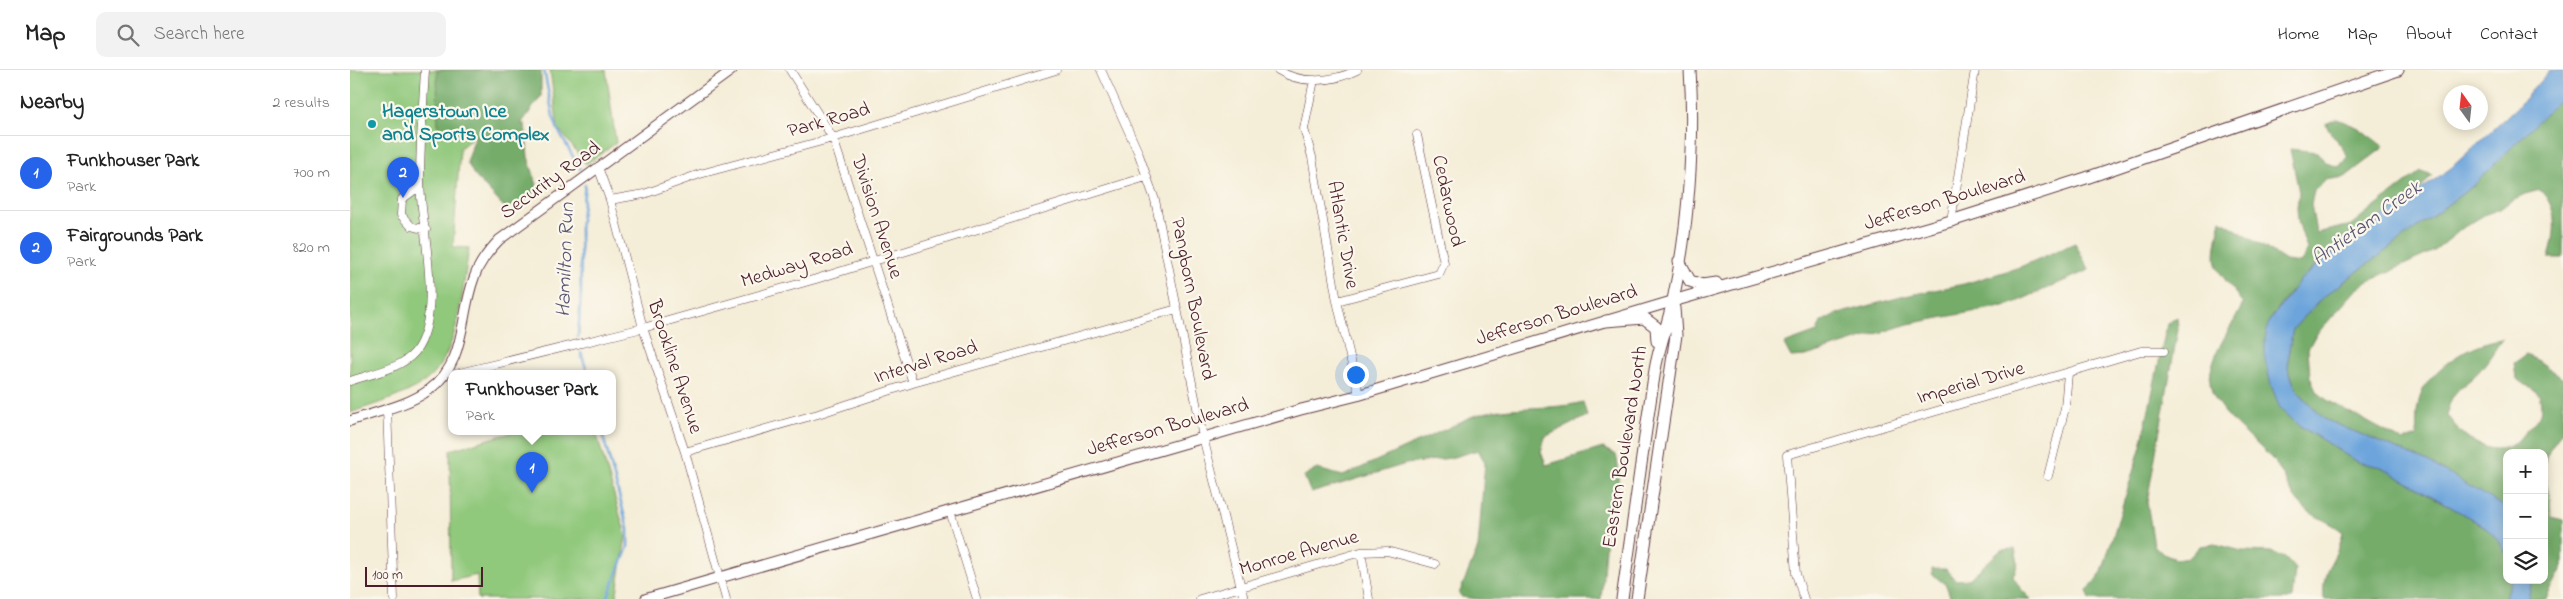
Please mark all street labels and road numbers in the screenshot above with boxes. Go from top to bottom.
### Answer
street label: Park Road [784,95,874,147]
street label: Security Road [495,135,607,227]
street label: Division Avenue [842,150,910,283]
street label: Cedarwood [1423,152,1471,250]
street label: Jefferson Boulevard [1861,163,2029,239]
street label: Atlantic Drive [1318,179,1366,291]
street label: Pangborn Boulevard [1161,215,1222,383]
street label: Medway Road [737,235,857,297]
street label: Jefferson Boulevard [1473,278,1641,354]
street label: Brookline Avenue [638,295,709,438]
street label: Interval Road [871,334,981,392]
street label: Eastern Boulevard North [1596,344,1656,550]
street label: Imperial Drive [1914,355,2028,413]
street label: Jefferson Boulevard [1084,391,1252,465]
street label: Monroe Avenue [1236,523,1362,585]

